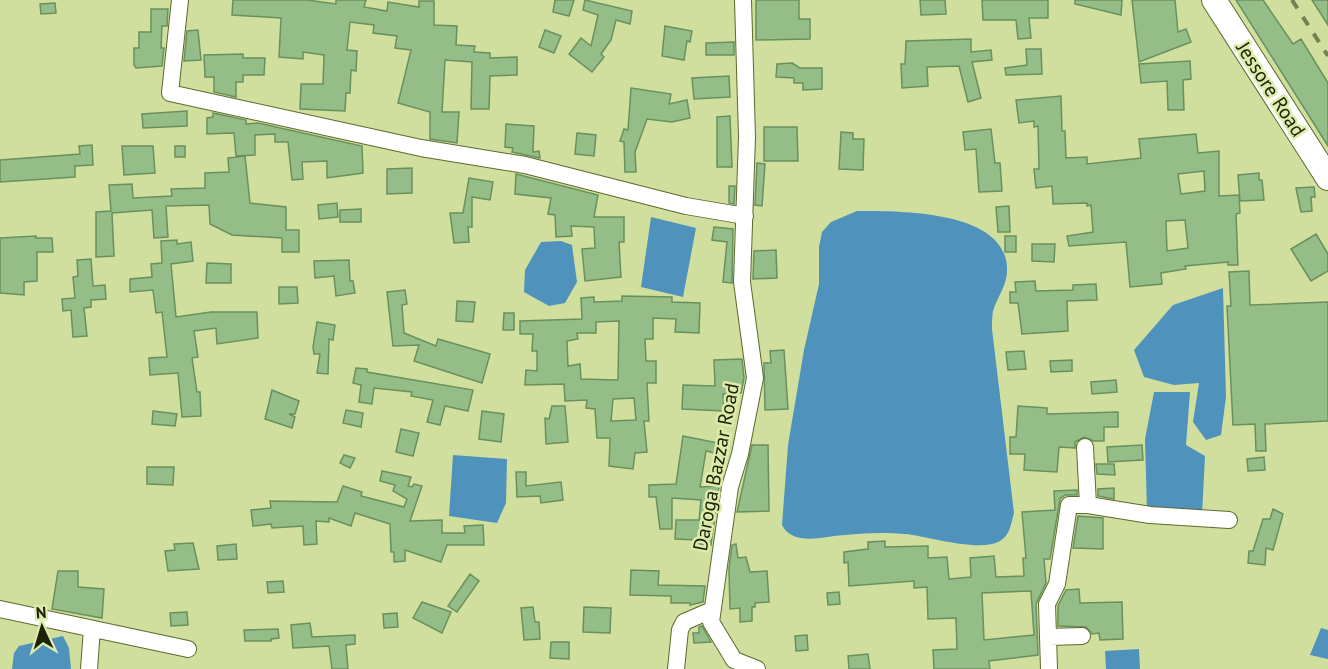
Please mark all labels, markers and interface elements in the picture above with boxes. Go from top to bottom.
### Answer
street label: Jessore Road [1230,36,1311,141]
street label: Daroga Bazzar Road [687,381,745,553]
north arrow [12,597,72,657]
text: N [35,602,47,622]

